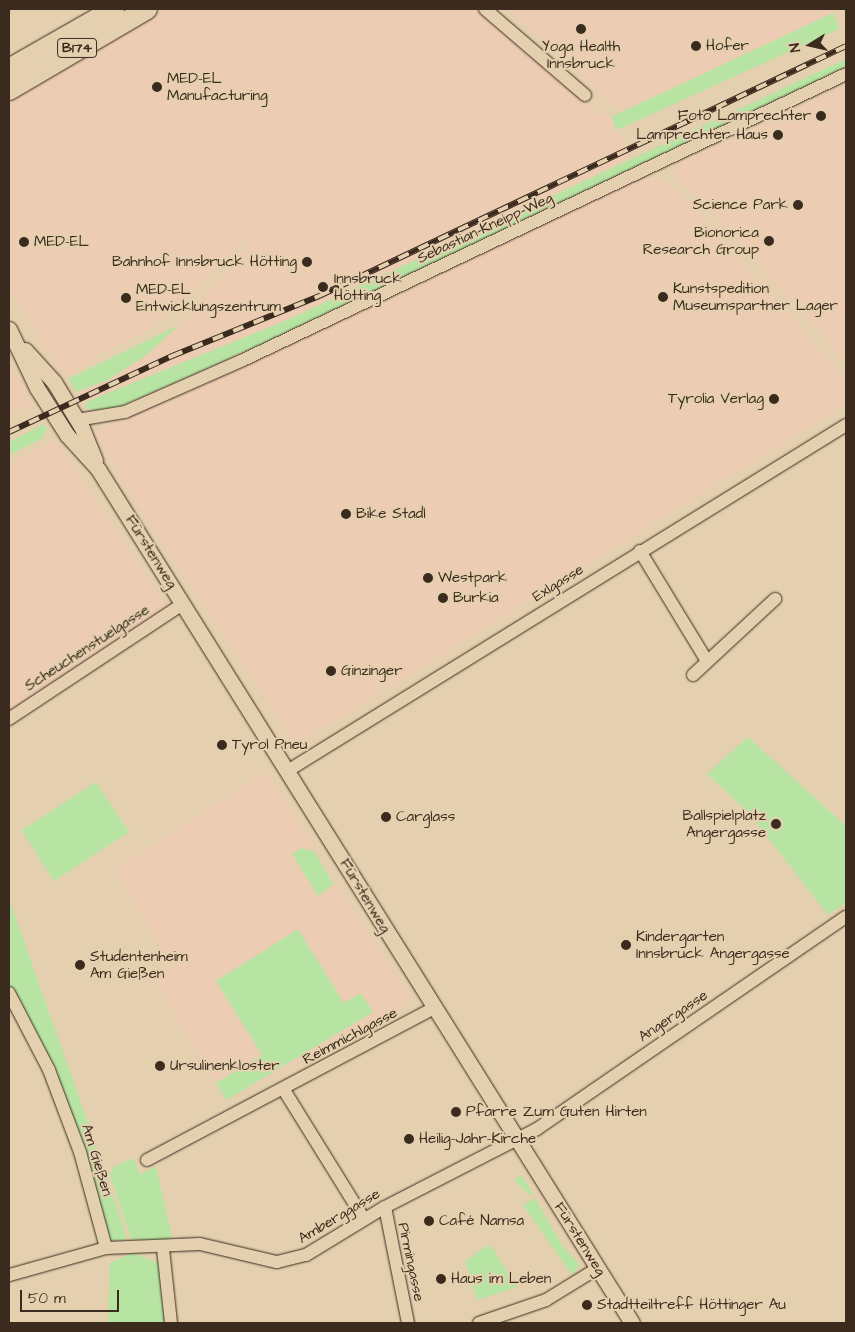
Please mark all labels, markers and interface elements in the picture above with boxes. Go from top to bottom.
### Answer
north arrow [785,20,835,70]
marker: Yoga Health Innsbruck [575,23,587,35]
road number: B174 [57,36,97,59]
place label: Yoga Health Innsbruck [542,37,620,72]
place label: Hofer [706,37,749,55]
marker: Hofer [690,40,702,52]
text: N [785,42,806,54]
place label: MED-EL Manufacturing [167,69,268,104]
marker: MED-EL Manufacturing [151,81,163,93]
place label: Foto Lamprechter [678,107,811,125]
marker: Foto Lamprechter [815,110,827,122]
place label: Lamprechter Haus [636,126,768,144]
marker: Lamprechter Haus [772,129,784,141]
street label: Sebastian-Kneipp-Weg [414,189,556,267]
place label: Science Park [693,196,788,214]
marker: Science Park [792,199,804,211]
place label: Bionorica Research Group [643,223,759,258]
place label: MED-EL [34,233,89,251]
marker: Bionorica Research Group [763,235,775,247]
marker: MED-EL [18,236,30,248]
place label: Bahnhof Innsbruck Hötting [112,253,297,271]
marker: Bahnhof Innsbruck Hötting [301,256,313,268]
place label: Innsbruck Hötting [334,269,402,304]
place label: Kunstspedition Museumspartner Lager [673,279,838,314]
place label: MED-EL Entwicklungszentrum [136,280,281,315]
marker: Innsbruck Hötting [316,280,330,294]
marker: Kunstspedition Museumspartner Lager [657,291,669,303]
marker: MED-EL Entwicklungszentrum [120,292,132,304]
place label: Tyrolia Verlag [668,390,764,408]
marker: Tyrolia Verlag [768,393,780,405]
place label: Bike Stadl [356,505,426,523]
marker: Bike Stadl [340,508,352,520]
street label: Fürstenweg [121,512,181,592]
street label: Exlgasse [529,560,587,606]
place label: Westpark [438,569,507,587]
marker: Westpark [422,572,434,584]
place label: Burkia [453,589,499,607]
marker: Burkia [437,592,449,604]
street label: Scheuchenstuelgasse [21,601,153,695]
place label: Ginzinger [341,662,402,680]
marker: Ginzinger [325,665,337,677]
place label: Tyrol Pneu [232,736,307,754]
marker: Tyrol Pneu [216,739,228,751]
place label: Ballspielplatz Angergasse [683,806,766,841]
place label: Carglass [396,808,455,826]
marker: Carglass [380,811,392,823]
marker: Ballspielplatz Angergasse [770,818,782,830]
street label: Fürstenweg [336,856,394,936]
place label: Kindergarten Innsbruck Angergasse [636,927,790,962]
marker: Kindergarten Innsbruck Angergasse [620,939,632,951]
place label: Studentenheim Am Gießen [90,947,188,982]
marker: Studentenheim Am Gießen [74,959,86,971]
street label: Angergasse [635,986,711,1046]
street label: Reimmichlgasse [300,1004,400,1068]
place label: Ursulinenkloster [170,1057,280,1075]
marker: Ursulinenkloster [154,1060,166,1072]
place label: Pfarre Zum Guten Hirten [466,1103,647,1121]
marker: Pfarre Zum Guten Hirten [450,1106,462,1118]
street label: Am Gießen [78,1122,116,1198]
place label: Heilig-Jahr-Kirche [419,1130,536,1148]
marker: Heilig-Jahr-Kirche [403,1133,415,1145]
street label: Amberggasse [295,1184,383,1248]
street label: Fürstenweg [550,1199,610,1279]
place label: Café Namsa [439,1212,524,1230]
marker: Café Namsa [423,1215,435,1227]
street label: Pirmingasse [394,1221,428,1303]
place label: Haus im Leben [451,1270,551,1288]
marker: Haus im Leben [435,1273,447,1285]
scale bar [22,1280,121,1312]
text: 50 m [28,1288,66,1309]
place label: Stadtteiltreff Höttinger Au [597,1296,786,1314]
marker: Stadtteiltreff Höttinger Au [581,1299,593,1311]

